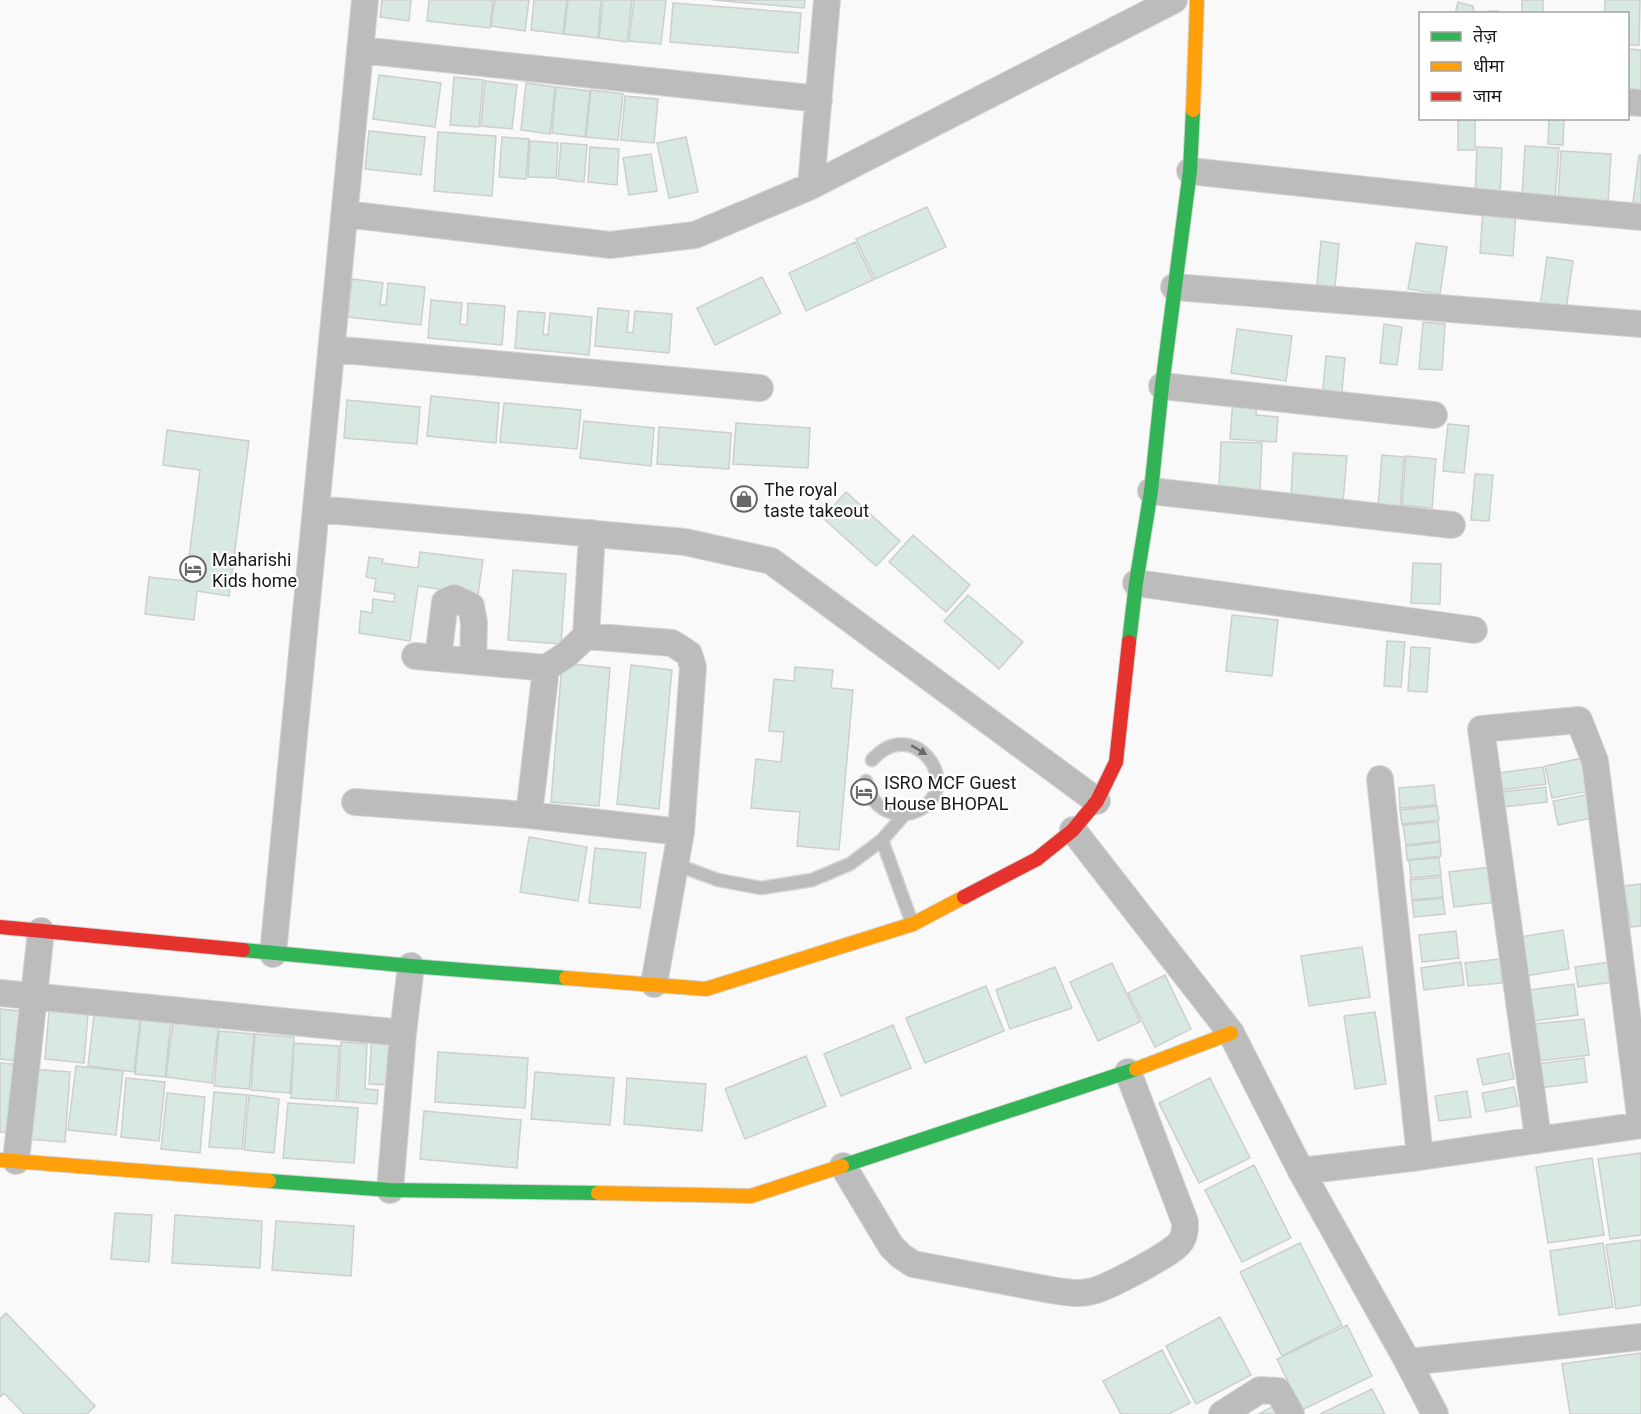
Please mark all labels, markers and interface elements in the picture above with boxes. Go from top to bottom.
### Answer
legend [1419,12,1629,120]
text: तेज़ [1473,25,1497,46]
text: धीमा [1473,55,1504,76]
text: जाम [1473,85,1503,106]
place label: The royal taste takeout [764,479,869,521]
shop icon: The royal taste takeout [729,484,759,514]
place label: Maharishi Kids home [212,549,297,591]
hotel icon: Maharishi Kids home [178,554,208,584]
one-way arrow [910,745,927,756]
place label: ISRO MCF Guest House BHOPAL [884,772,1016,814]
hotel icon: ISRO MCF Guest House BHOPAL [849,777,879,807]

